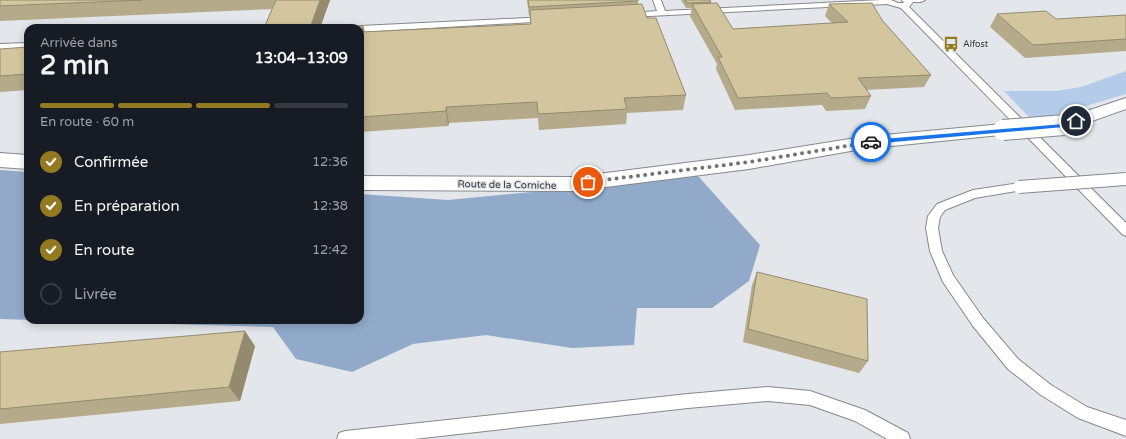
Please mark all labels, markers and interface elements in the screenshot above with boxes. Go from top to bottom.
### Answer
text: Arrivée dans [40,35,117,51]
bus stop icon: Alfost [942,35,960,53]
place label: Alfost [963,39,989,50]
text: 13:04–13:09 [254,49,348,67]
text: 2 min [40,50,109,81]
pin [1059,104,1093,138]
icon: home [1065,110,1087,132]
text: En route · 60 m [40,114,134,130]
courier [851,122,891,162]
icon: car [860,131,882,153]
icon: check [40,151,62,173]
text: Confirmée [74,153,148,171]
text: 12:36 [312,154,348,170]
pin [571,165,605,199]
icon: bag [577,171,599,193]
street label: Route de la Corniche [457,178,557,192]
icon: check [40,195,62,217]
text: En préparation [74,197,180,215]
text: 12:38 [312,198,348,214]
icon: check [40,239,62,261]
text: En route [74,241,134,259]
text: 12:42 [312,242,348,258]
text: Livrée [74,285,117,303]

